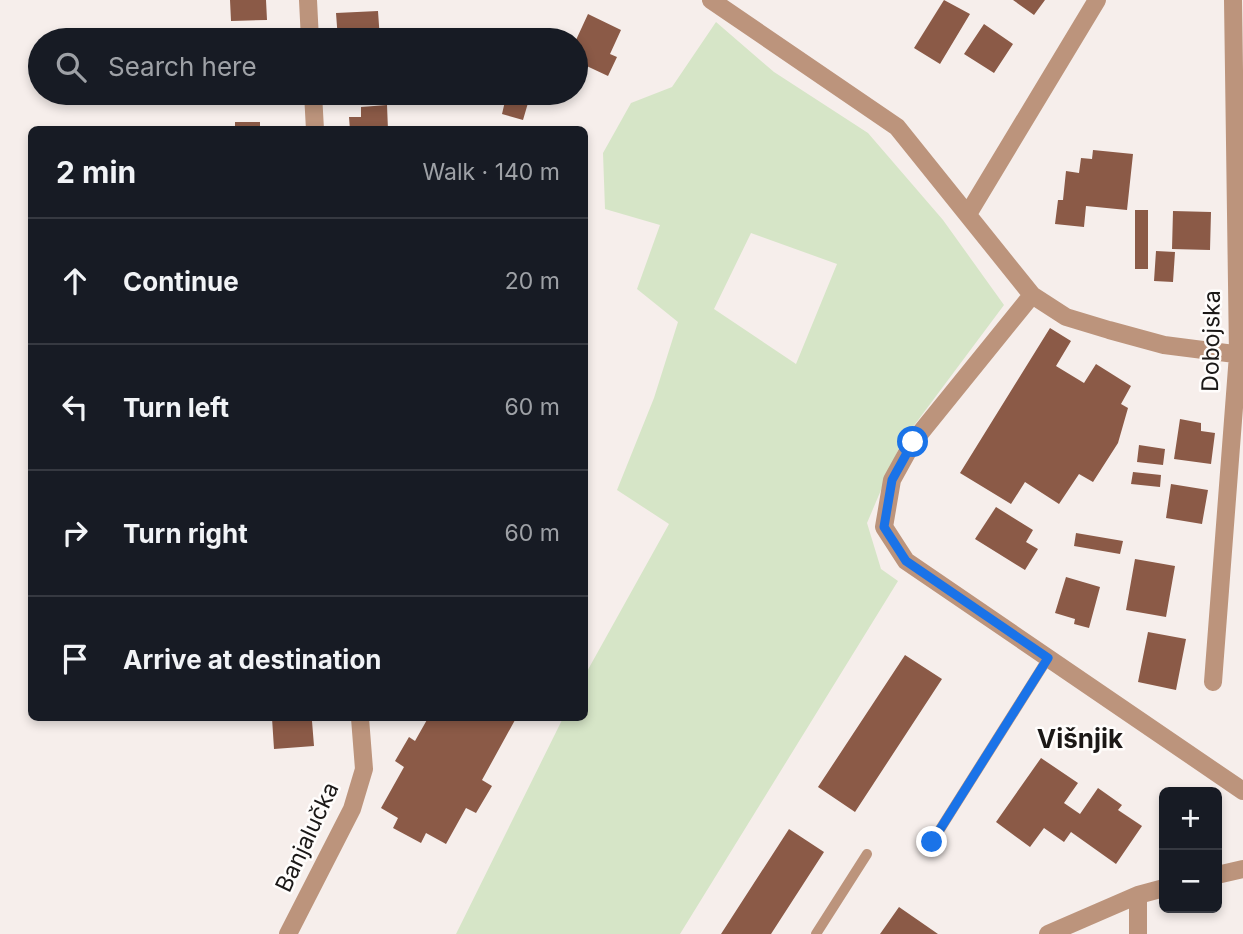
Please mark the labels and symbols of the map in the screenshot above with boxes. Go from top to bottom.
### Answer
street label: Dobojska [1196,290,1226,392]
route start [897,426,928,457]
district label: Višnjik [1037,723,1123,754]
street label: Banjalučka [269,778,345,896]
route end [916,826,947,857]

